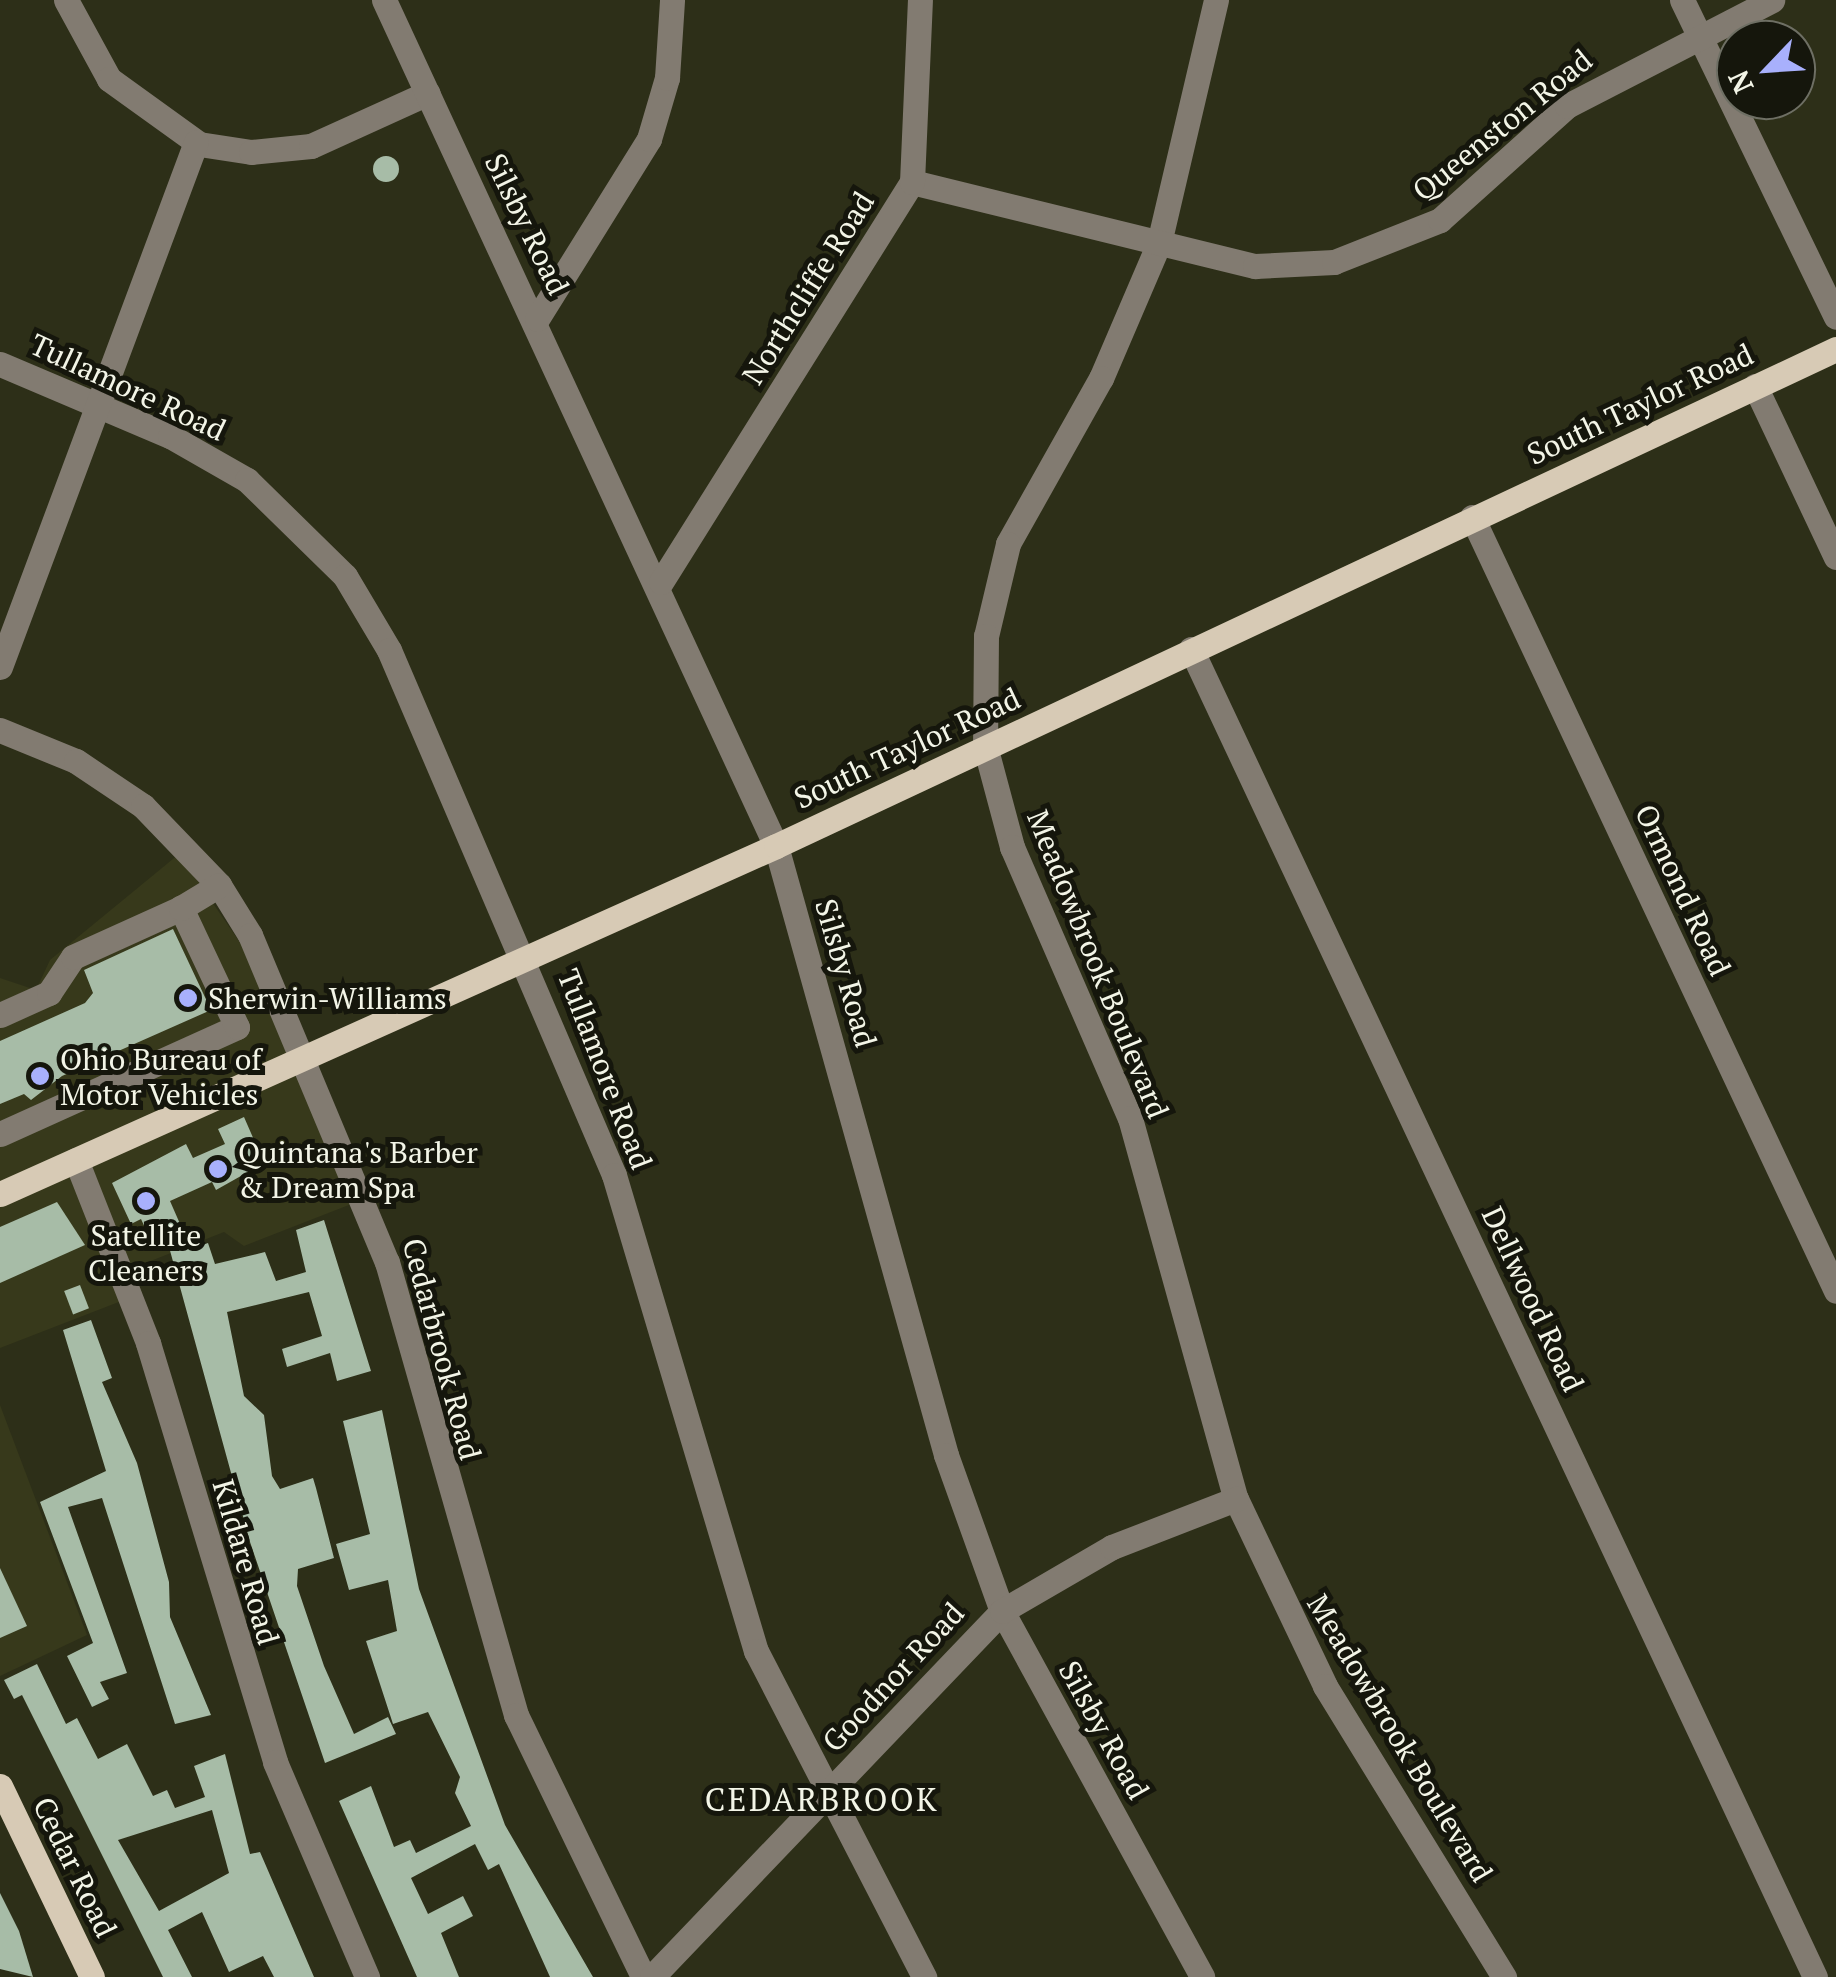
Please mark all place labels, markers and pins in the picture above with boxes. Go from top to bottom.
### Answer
place label: Sherwin-Williams [208,980,447,1016]
marker: Sherwin-Williams [177,987,199,1009]
place label: Ohio Bureau of Motor Vehicles [60,1041,262,1112]
marker: Ohio Bureau of Motor Vehicles [29,1065,51,1087]
place label: Quintana's Barber & Dream Spa [238,1134,478,1204]
marker: Quintana's Barber & Dream Spa [207,1158,229,1180]
marker: Satellite Cleaners [135,1190,157,1212]
place label: Satellite Cleaners [88,1217,204,1288]

